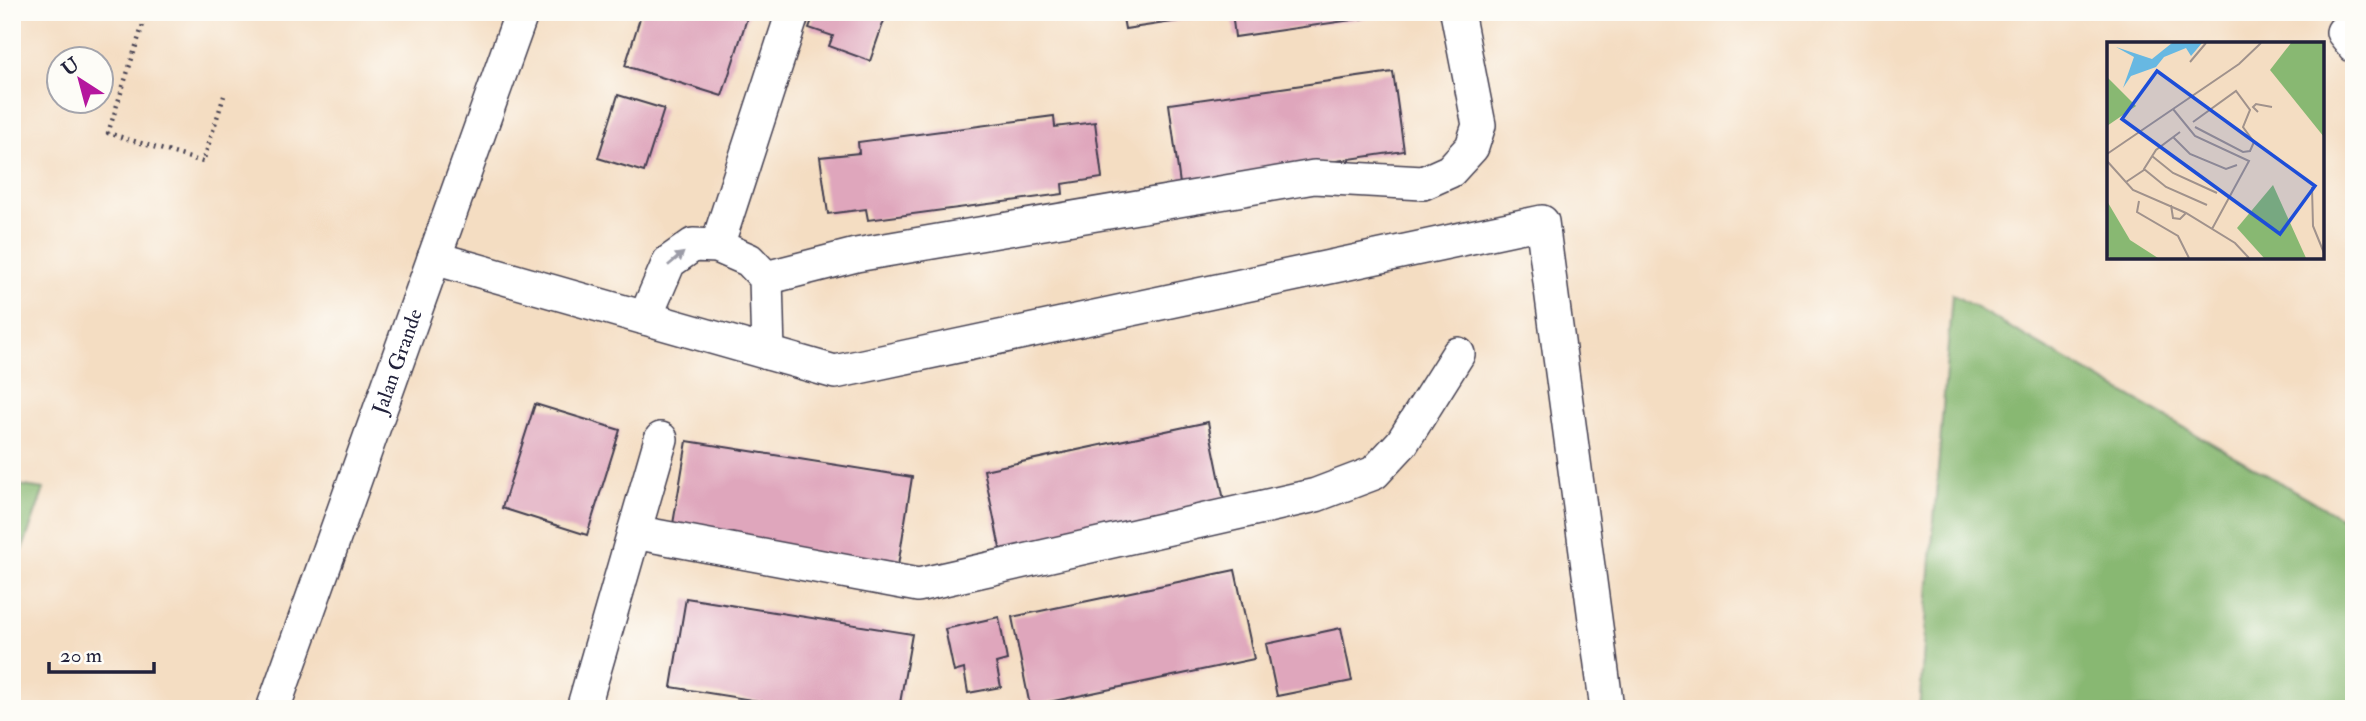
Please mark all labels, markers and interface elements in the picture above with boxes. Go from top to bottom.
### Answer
inset map [2107,42,2324,259]
north arrow [46,46,116,116]
text: U [57,53,84,81]
one-way arrow [667,251,685,266]
street label: Jalan Grande [366,305,428,419]
scale bar [49,630,154,674]
text: 20 m [60,642,102,669]

